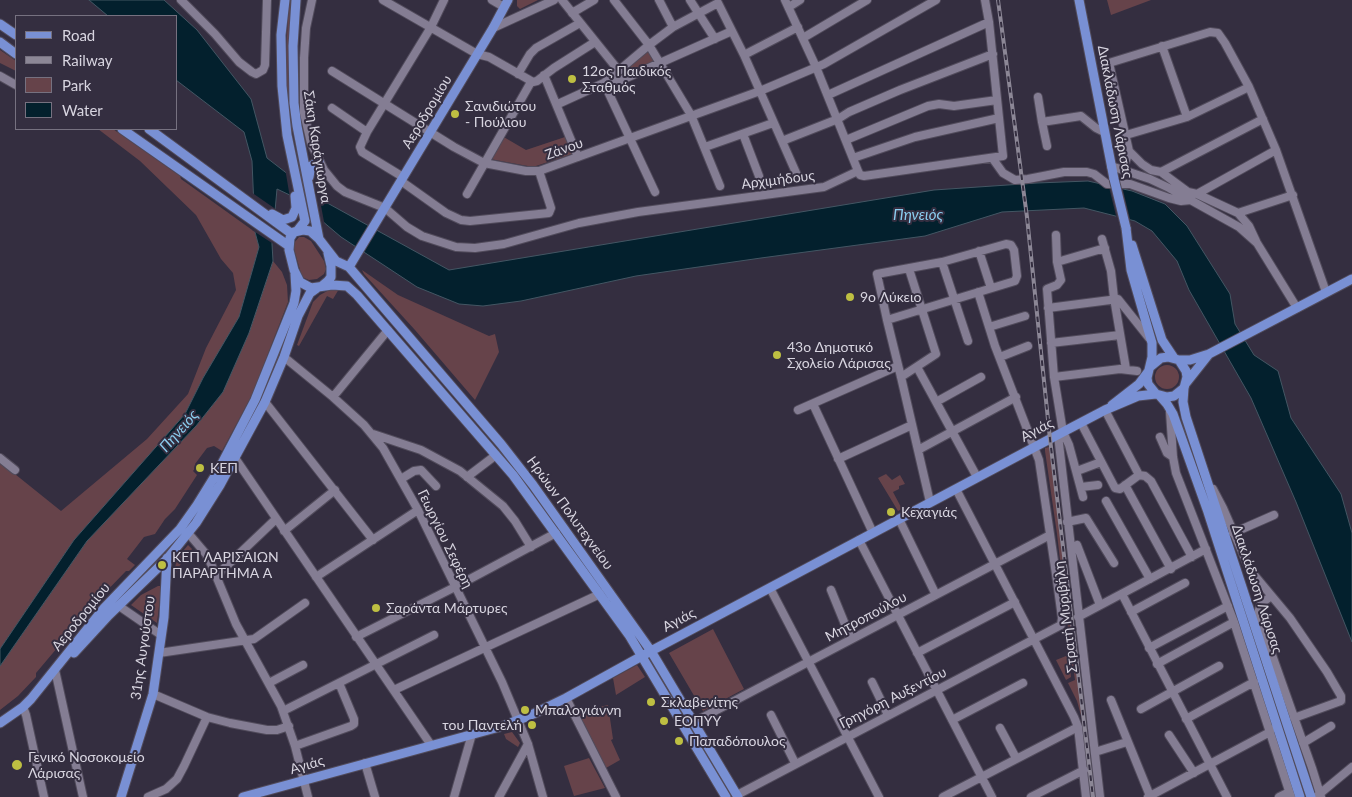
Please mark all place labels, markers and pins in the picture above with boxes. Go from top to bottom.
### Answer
place label: 12ος Παιδικός Σταθμός [582,63,671,95]
marker: 12ος Παιδικός Σταθμός [566,73,578,85]
place label: Σανιδιώτου - Πούλιου [465,98,536,130]
marker: Σανιδιώτου - Πούλιου [449,108,461,120]
place label: 9ο Λύκειο [860,289,922,305]
marker: 9ο Λύκειο [844,291,856,303]
place label: 43ο Δημοτικό Σχολείο Λάρισας [787,339,891,372]
marker: 43ο Δημοτικό Σχολείο Λάρισας [771,349,783,361]
place label: ΚΕΠ [210,460,238,476]
marker: ΚΕΠ [194,462,206,474]
place label: Κεχαγιάς [901,504,957,520]
marker: Κεχαγιάς [885,506,897,518]
place label: ΚΕΠ ΛΑΡΙΣΑΙΩΝ ΠΑΡΑΡΤΗΜΑ A [172,549,279,582]
marker: ΚΕΠ ΛΑΡΙΣΑΙΩΝ ΠΑΡΑΡΤΗΜΑ A [156,559,168,571]
place label: Σαράντα Μάρτυρες [386,600,507,616]
marker: Σαράντα Μάρτυρες [370,602,382,614]
place label: Σκλαβενίτης [661,694,738,710]
marker: Σκλαβενίτης [645,696,657,708]
place label: Μπαλογιάννη [535,702,622,718]
marker: Μπαλογιάννη [519,704,531,716]
place label: ΕΟΠΥΥ [674,713,721,729]
marker: ΕΟΠΥΥ [658,715,670,727]
place label: του Παντελή [442,717,522,733]
marker: του Παντελή [526,719,538,731]
place label: Παπαδόπουλος [689,733,786,749]
marker: Παπαδόπουλος [673,735,685,747]
place label: Γενικό Νοσοκομείο Λάρισας [28,749,145,782]
marker: Γενικό Νοσοκομείο Λάρισας [10,758,24,772]

